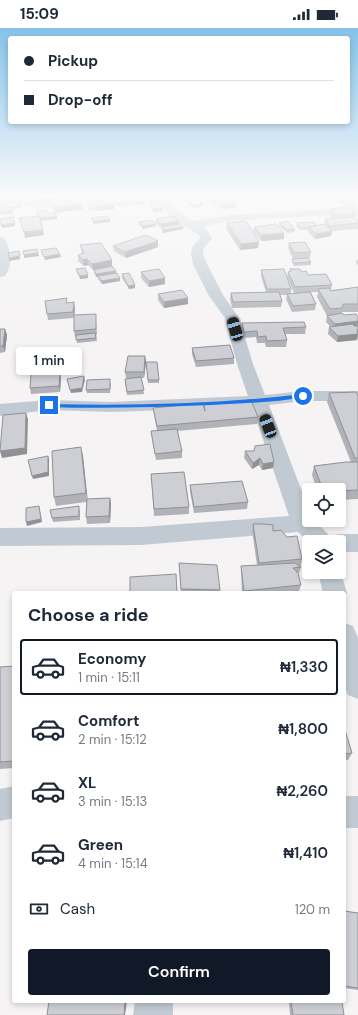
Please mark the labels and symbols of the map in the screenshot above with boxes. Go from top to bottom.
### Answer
car [226,316,244,342]
callout: 1 min [16,347,82,375]
route start [294,387,312,405]
route end [40,396,58,414]
car [258,413,278,439]

